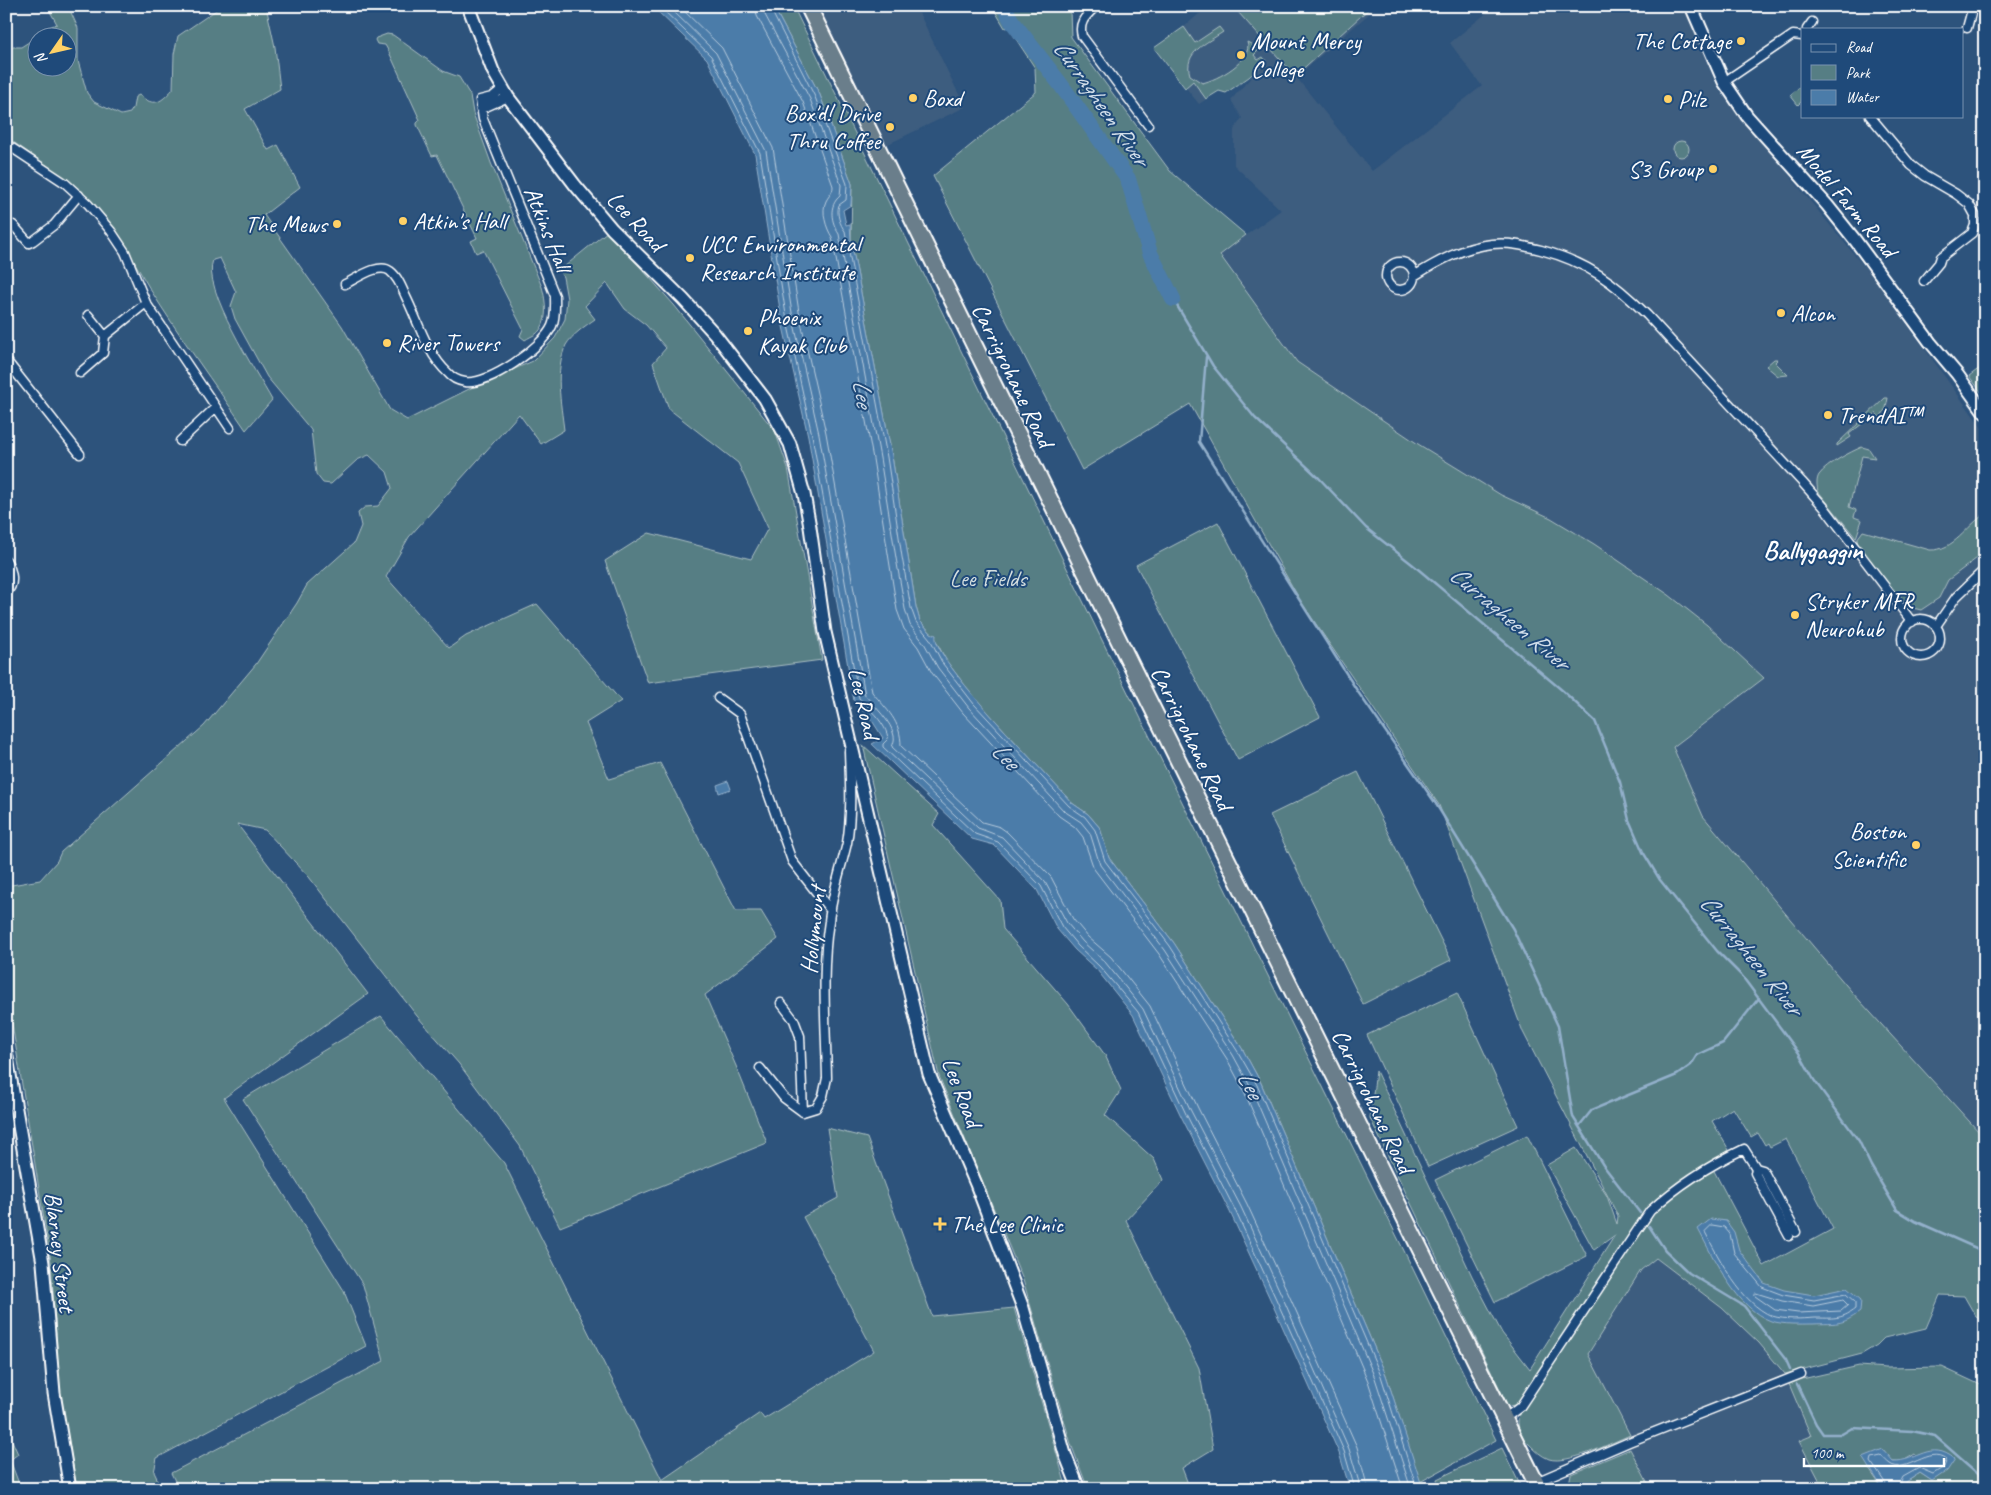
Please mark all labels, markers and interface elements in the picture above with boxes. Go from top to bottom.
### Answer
place label: Mount Mercy College [1251,26,1362,84]
place label: The Cottage [1633,26,1733,56]
north arrow [28,28,78,78]
legend [1801,28,1964,118]
water label: Curragheen River [1046,33,1159,176]
marker: The Cottage [1735,35,1747,47]
text: Road [1846,38,1873,57]
text: N [31,49,51,67]
marker: Mount Mercy College [1235,49,1247,61]
text: Park [1846,64,1871,83]
place label: Boxd [923,83,965,113]
place label: Pilz [1678,84,1708,114]
text: Water [1846,88,1880,107]
marker: Boxd [907,92,919,104]
marker: Pilz [1662,93,1674,105]
place label: Box'd! Drive Thru Coffee [785,98,882,156]
marker: Box'd! Drive Thru Coffee [884,121,896,133]
street label: Model Farm Road [1790,137,1906,266]
place label: S3 Group [1628,154,1705,184]
marker: S3 Group [1707,163,1719,175]
street label: Atkins Hall [517,182,580,280]
street label: Lee Road [600,184,674,260]
place label: Atkin's Hall [413,206,510,236]
place label: The Mews [245,209,329,239]
marker: Atkin's Hall [397,215,409,227]
marker: The Mews [331,218,343,230]
place label: UCC Environmental Research Institute [700,229,864,287]
marker: UCC Environmental Research Institute [684,252,696,264]
street label: Carrigrohane Road [965,298,1062,455]
place label: Alcon [1791,298,1836,328]
place label: Phoenix Kayak Club [758,302,848,360]
marker: Alcon [1775,307,1787,319]
marker: Phoenix Kayak Club [742,325,754,337]
place label: River Towers [397,328,501,358]
marker: River Towers [381,337,393,349]
water label: Lee [845,378,881,413]
place label: TrendAI™ [1838,400,1925,430]
marker: TrendAI™ [1822,409,1834,421]
district label: Ballygaggin [1763,534,1864,567]
water label: Curragheen River [1443,558,1580,680]
park label: Lee Fields [949,563,1028,593]
place label: Stryker MFR Neurohub [1805,586,1916,644]
marker: Stryker MFR Neurohub [1789,609,1801,621]
street label: Carrigrohane Road [1144,661,1241,818]
street label: Lee Road [841,665,888,745]
water label: Lee [984,735,1029,779]
place label: Boston Scientific [1831,816,1907,874]
marker: Boston Scientific [1910,839,1922,851]
street label: Hollymount [793,882,833,975]
water label: Curragheen River [1693,888,1813,1025]
street label: Carrigrohane Road [1325,1024,1422,1181]
street label: Lee Road [935,1053,990,1134]
water label: Lee [1230,1065,1272,1107]
street label: Blarney Street [38,1190,82,1316]
place label: The Lee Clinic [951,1209,1064,1239]
marker: The Lee Clinic [933,1217,947,1231]
scale bar [1804,1435,1944,1467]
text: 100 m [1811,1444,1845,1463]

